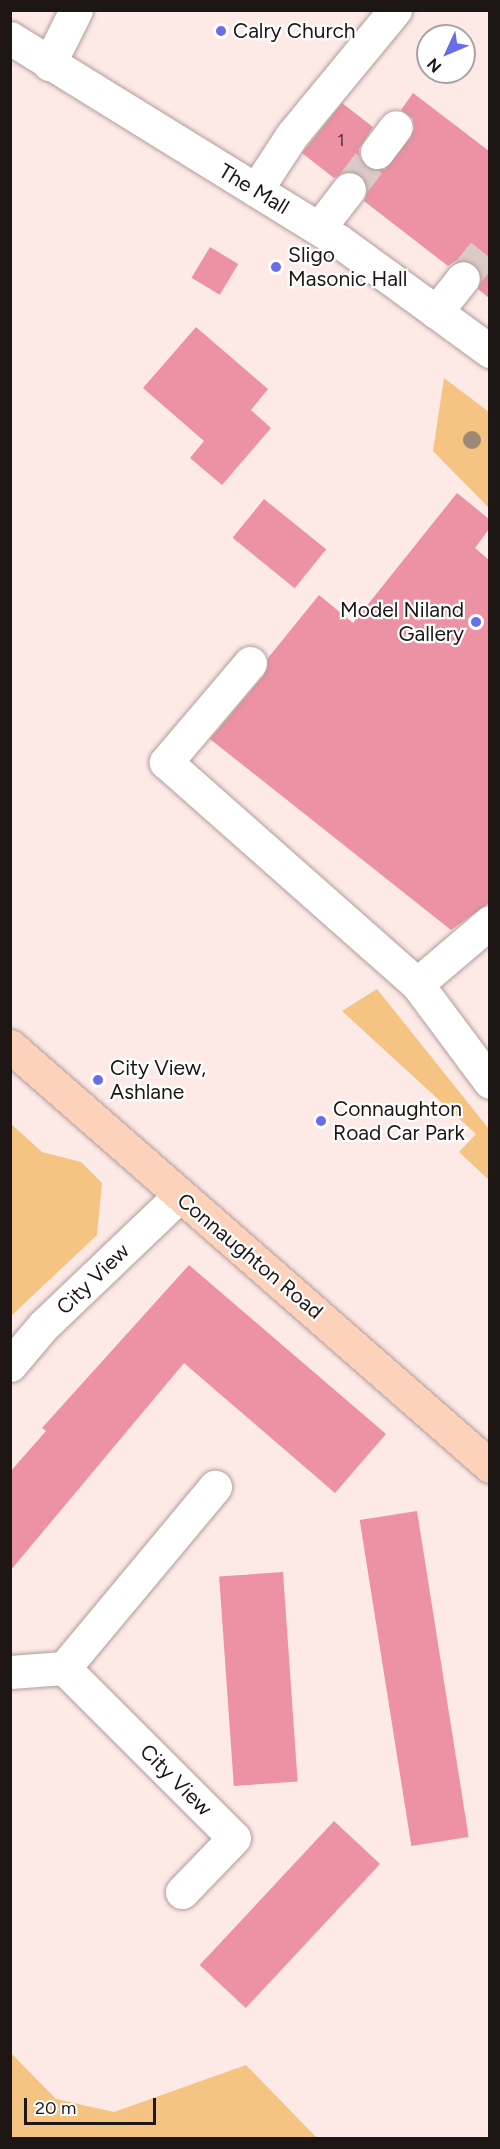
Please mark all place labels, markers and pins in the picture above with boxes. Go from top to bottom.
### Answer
place label: Calry Church [233,18,356,44]
marker: Calry Church [214,24,228,38]
place label: Sligo Masonic Hall [288,242,407,292]
marker: Sligo Masonic Hall [269,260,283,274]
place label: Model Niland Gallery [340,597,464,647]
marker: Model Niland Gallery [469,615,483,629]
place label: City View, Ashlane [110,1055,206,1105]
marker: City View, Ashlane [91,1073,105,1087]
place label: Connaughton Road Car Park [333,1096,465,1146]
marker: Connaughton Road Car Park [314,1114,328,1128]

